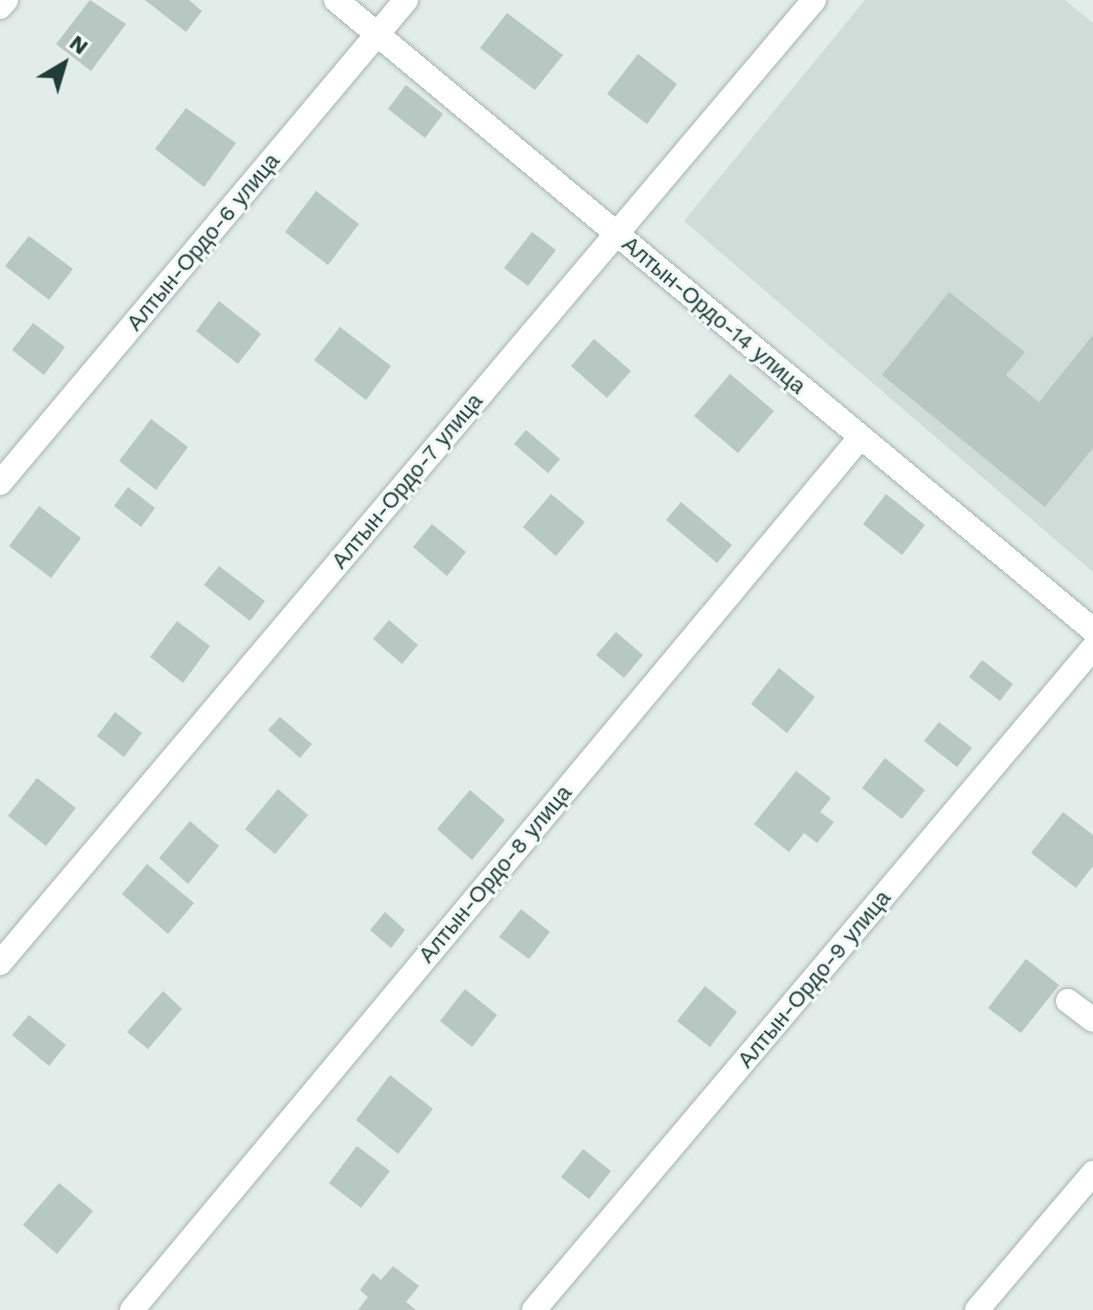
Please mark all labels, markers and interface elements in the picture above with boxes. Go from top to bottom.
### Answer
north arrow [24,24,104,104]
text: N [65,30,93,60]
street label: Алтын-Ордо-6 улица [121,148,285,336]
street label: Алтын-Ордо-14 улица [617,231,811,399]
street label: Алтын-Ордо-7 улица [326,388,488,574]
street label: Алтын-Ордо-8 улица [413,780,577,968]
street label: Алтын-Ордо-9 улица [732,885,896,1073]

